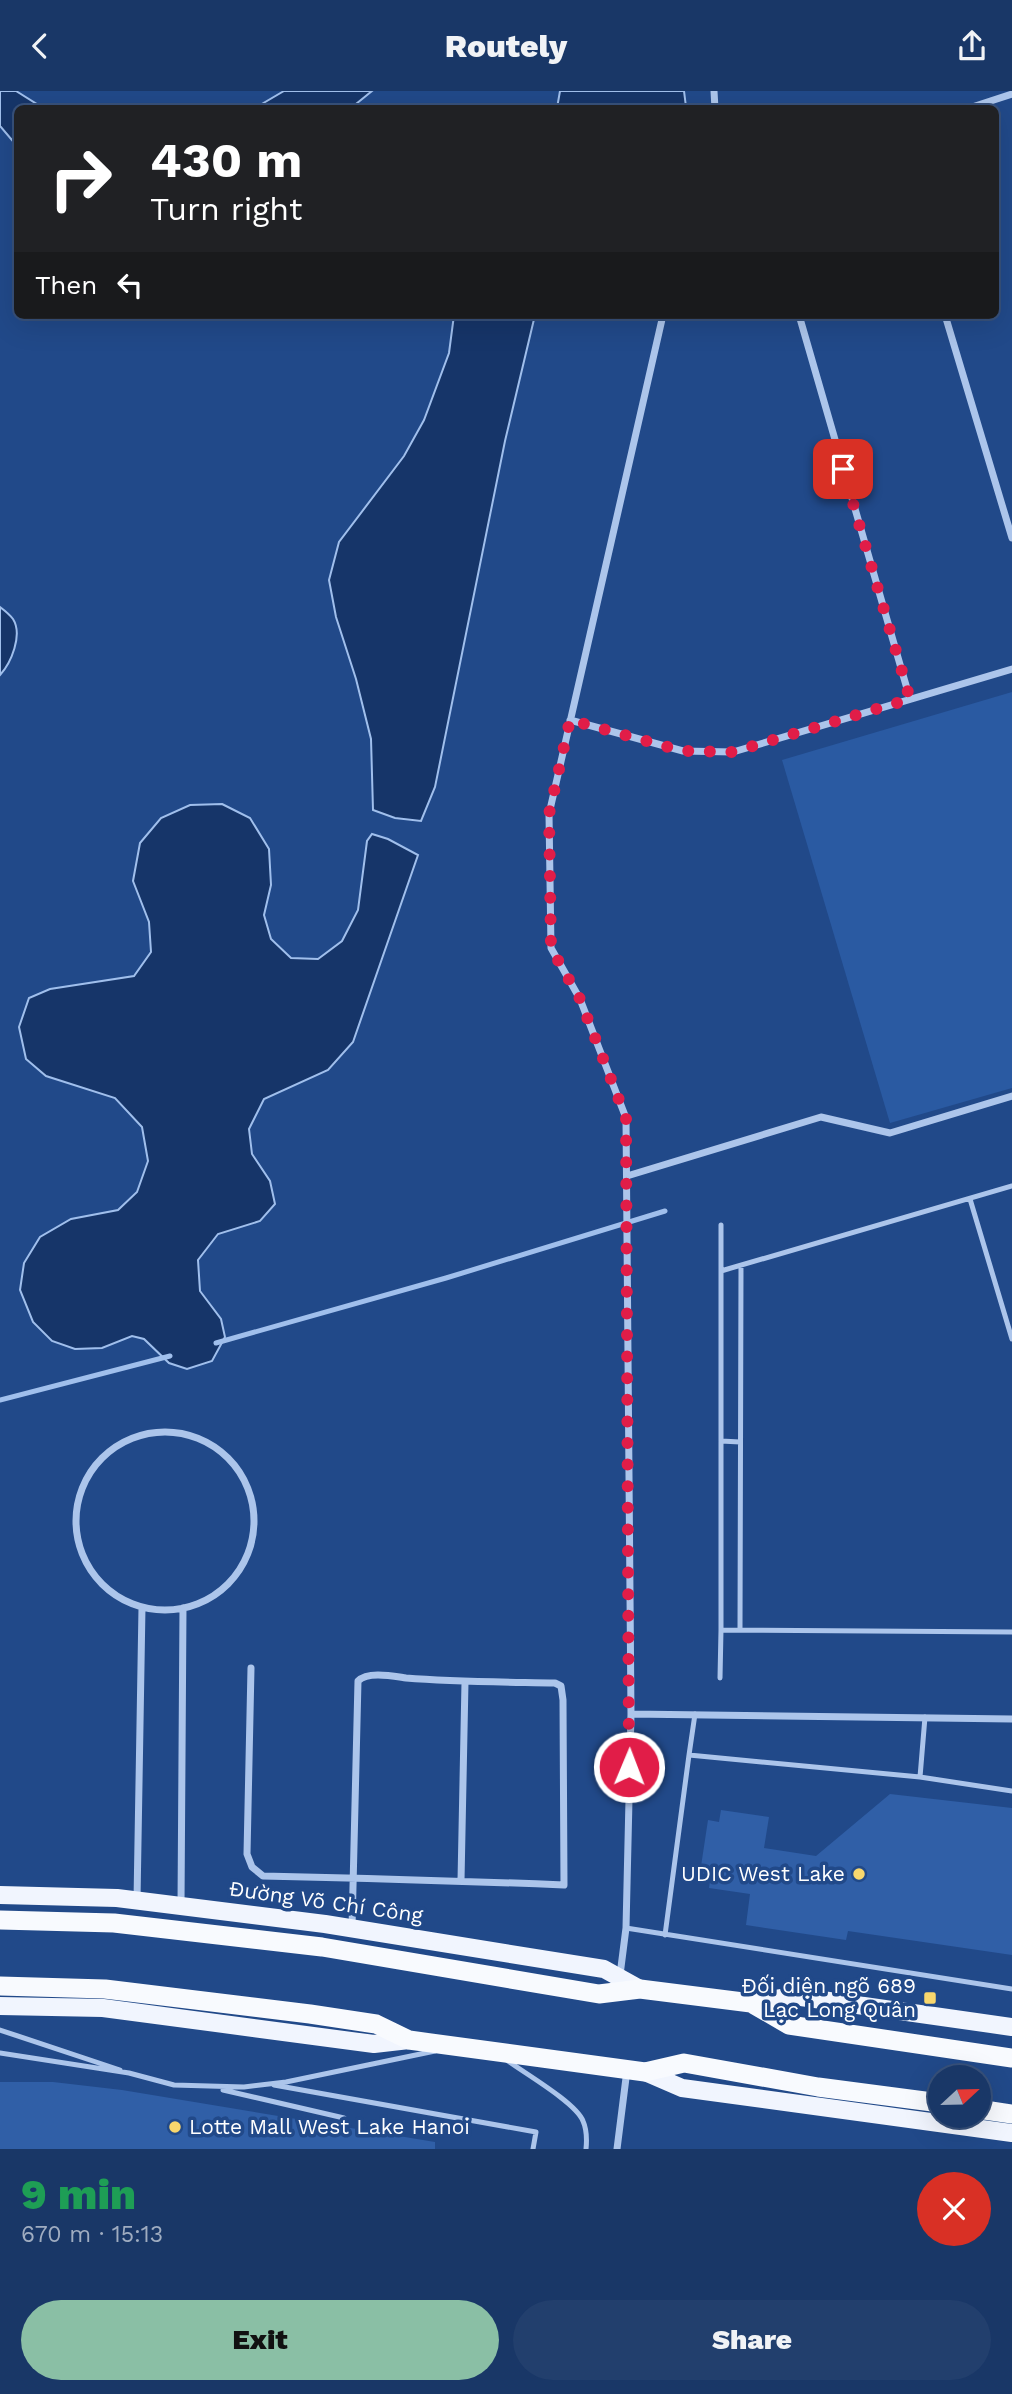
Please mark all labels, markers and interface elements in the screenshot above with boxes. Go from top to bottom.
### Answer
icon: back [21,27,59,65]
text: Routely [445,27,567,65]
icon: share [953,27,991,65]
text: 430 m [150,131,302,189]
icon: right [35,133,126,224]
text: Turn right [150,190,302,228]
icon: left [111,266,149,304]
text: Then [35,270,97,300]
pin [813,439,873,499]
icon: arrive [824,450,862,488]
position arrow [592,1730,666,1804]
place label: UDIC West Lake [681,1861,845,1886]
marker: UDIC West Lake [851,1866,867,1882]
street label: Đường Võ Chí Công [228,1876,425,1928]
place label: Đối diện ngõ 689 Lạc Long Quân [742,1973,916,2022]
marker: Đối diện ngõ 689 Lạc Long Quân [922,1990,938,2006]
north arrow [928,2065,990,2128]
map controls [928,2065,991,2128]
place label: Lotte Mall West Lake Hanoi [189,2114,470,2139]
marker: Lotte Mall West Lake Hanoi [167,2119,183,2135]
text: 9 min [21,2170,136,2219]
button: close [917,2172,991,2246]
text: 670 m · 15:13 [21,2221,163,2248]
button: Exit [21,2300,499,2380]
button: Share [513,2300,991,2380]

